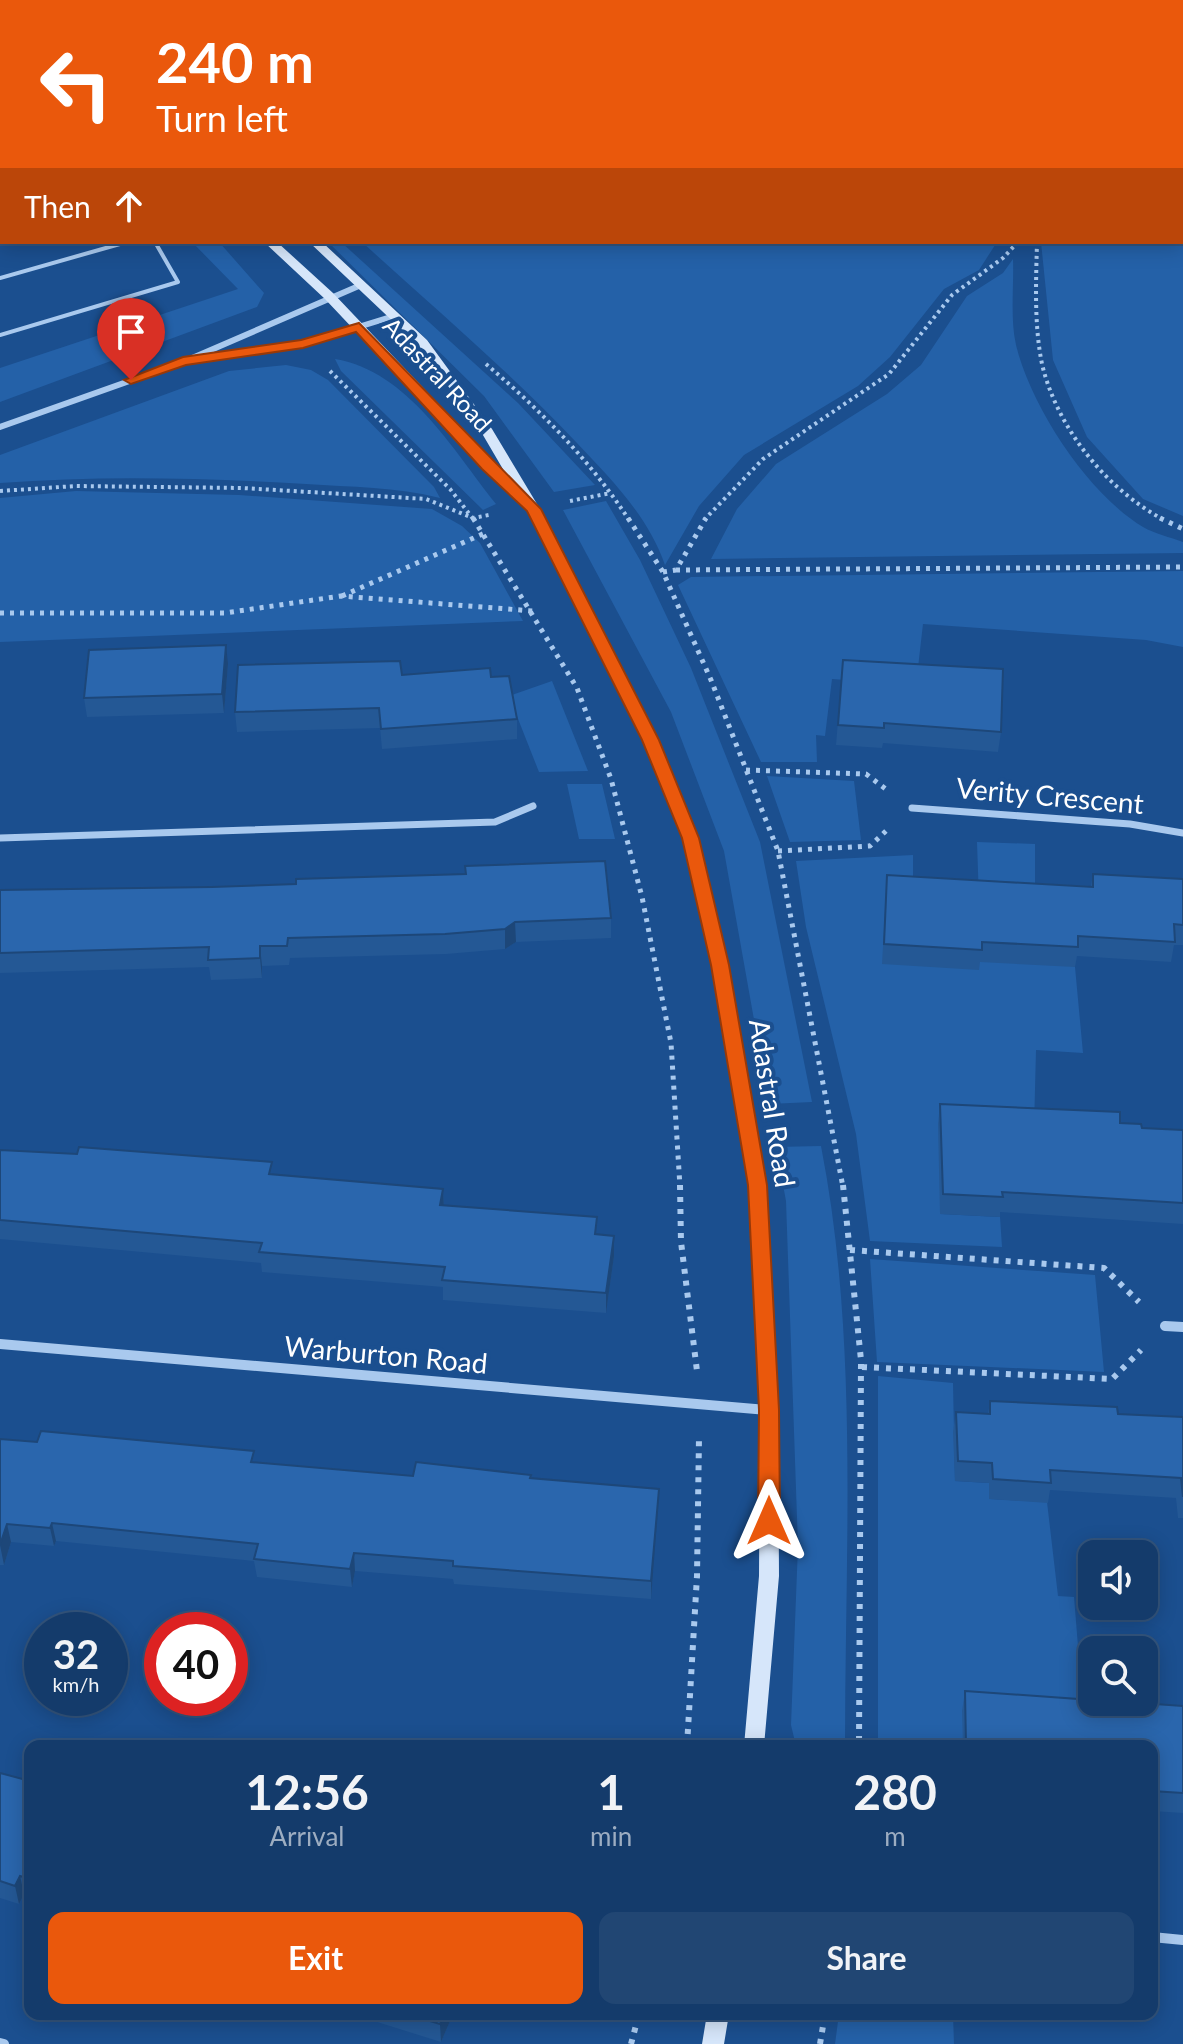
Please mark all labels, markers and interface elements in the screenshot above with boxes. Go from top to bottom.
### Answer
text: 240 m [156,28,314,95]
icon: left [24,32,128,136]
text: Turn left [156,96,288,140]
icon: ahead [107,184,151,228]
text: Then [24,188,91,224]
pin [97,298,165,380]
icon: arrive [109,310,153,354]
street label: Adastral Road [378,311,498,437]
street label: Verity Crescent [955,770,1145,820]
street label: Adastral Road [743,1016,803,1190]
street label: Warburton Road [283,1328,489,1380]
position arrow [727,1479,811,1563]
map controls [1078,1540,1158,1716]
button: sound [1078,1540,1158,1620]
speed limit sign: 40 [144,1612,248,1716]
text: 32 [53,1630,99,1678]
button: search [1078,1636,1158,1716]
text: km/h [53,1672,99,1696]
text: 12:56 [245,1763,369,1820]
text: 1 [597,1763,625,1820]
text: 280 [853,1763,937,1820]
text: Arrival [270,1820,344,1852]
text: min [590,1820,632,1852]
text: m [884,1820,906,1852]
button: Exit [48,1912,583,2004]
button: Share [599,1912,1134,2004]

